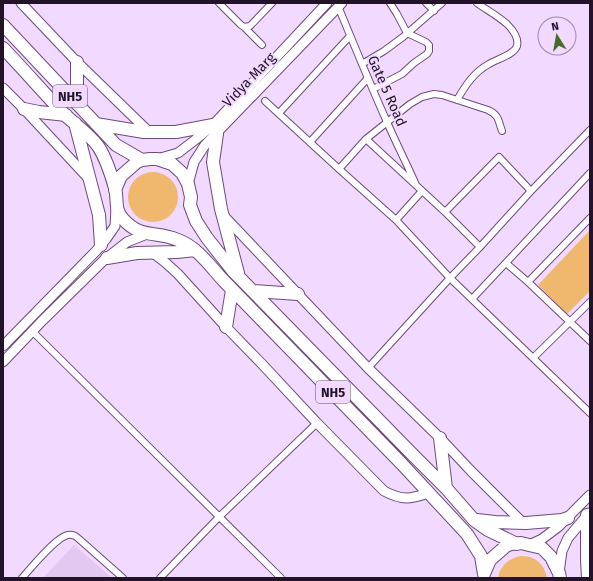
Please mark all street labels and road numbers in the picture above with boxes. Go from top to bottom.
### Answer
street label: Vidya Marg [219,49,280,111]
street label: Gate 5 Road [364,53,410,129]
road number: NH5 [53,85,87,107]
road number: NH5 [316,381,350,403]

